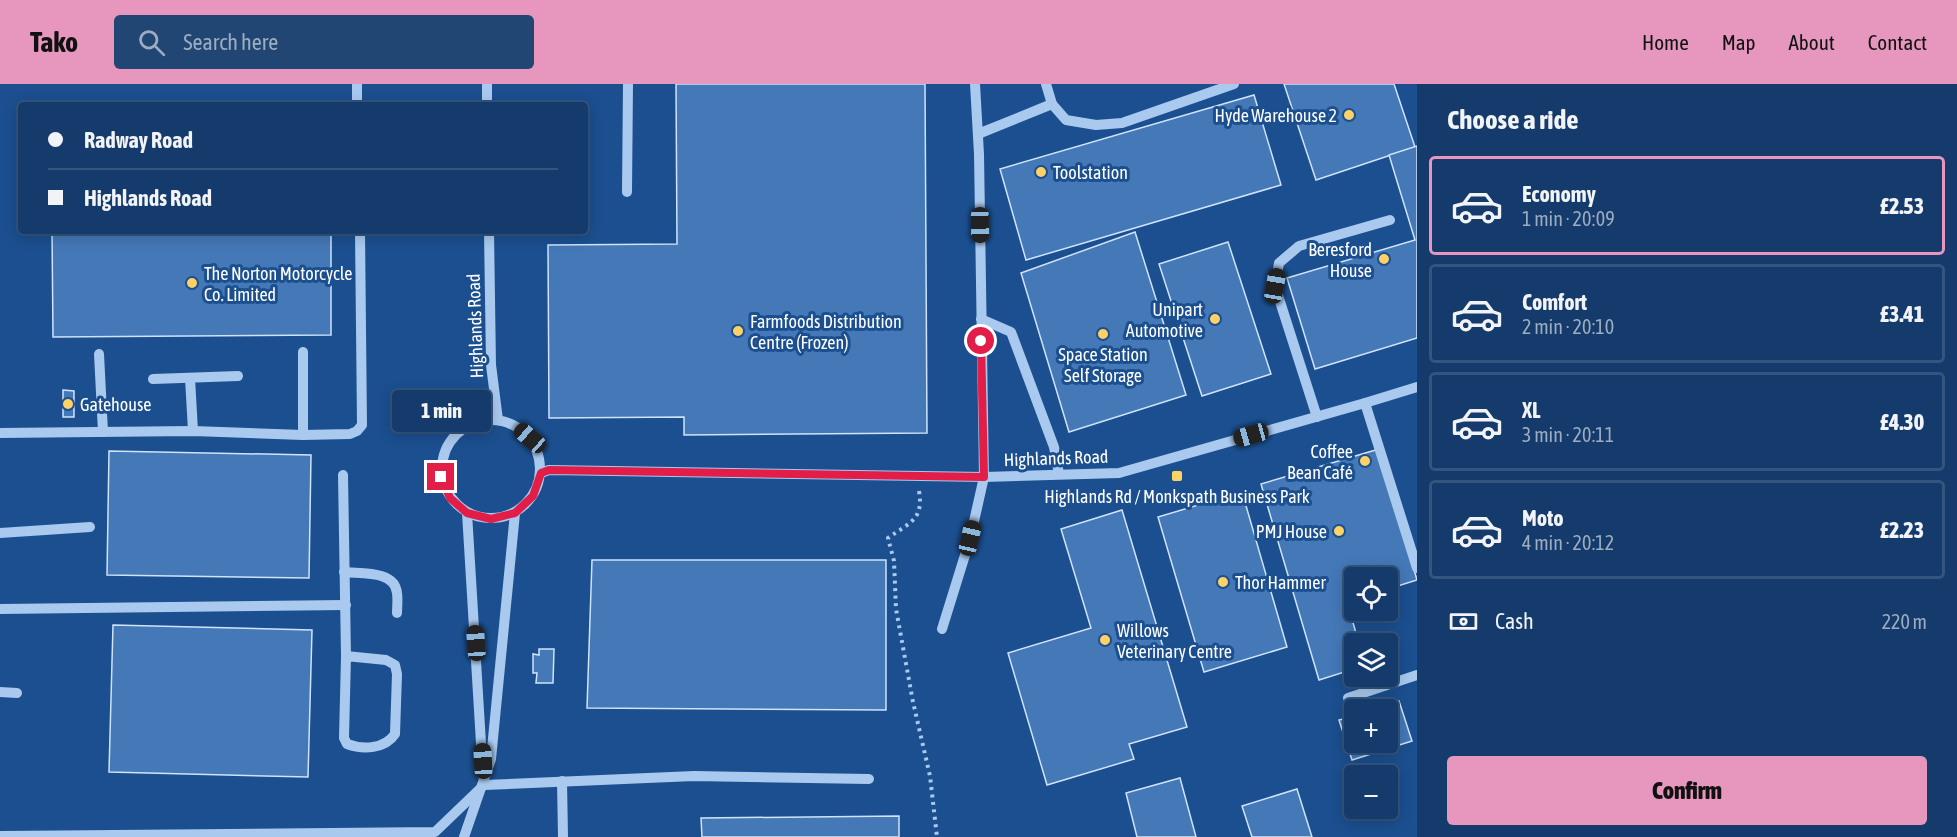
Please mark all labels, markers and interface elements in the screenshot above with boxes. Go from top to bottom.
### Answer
search box [114,15,534,69]
text: Tako [30,26,78,58]
icon: search [135,26,168,59]
text: Search here [183,29,278,55]
text: Home [1642,30,1689,54]
text: Map [1722,30,1756,54]
text: About [1789,30,1835,54]
text: Contact [1868,30,1927,54]
text: Choose a ride [1447,104,1579,135]
place label: Hyde Warehouse 2 [1214,105,1337,126]
marker: Hyde Warehouse 2 [1342,108,1356,122]
text: Radway Road [84,127,193,153]
place label: Toolstation [1053,162,1128,183]
marker: Toolstation [1034,165,1048,179]
icon: car [1450,179,1504,233]
text: Economy [1522,181,1596,207]
text: Highlands Road [84,185,212,211]
text: £2.53 [1880,193,1924,219]
car [971,207,989,243]
text: 1 min · 20:09 [1522,207,1615,230]
place label: Beresford House [1308,239,1372,281]
marker: Beresford House [1377,252,1391,266]
place label: The Norton Motorcycle Co. Limited [204,263,352,305]
car [1263,267,1287,305]
street label: Highlands Road [463,273,487,379]
marker: The Norton Motorcycle Co. Limited [185,276,199,290]
icon: car [1450,287,1504,341]
text: Comfort [1522,289,1587,315]
place label: Unipart Automotive [1126,299,1203,341]
text: £3.41 [1880,301,1924,327]
place label: Farmfoods Distribution Centre (Frozen) [750,311,902,353]
marker: Unipart Automotive [1208,312,1222,326]
text: 2 min · 20:10 [1522,315,1614,338]
marker: Farmfoods Distribution Centre (Frozen) [731,324,745,338]
route start [967,327,994,354]
marker: Space Station Self Storage [1096,327,1110,341]
place label: Space Station Self Storage [1058,344,1148,386]
callout: 1 min [392,390,490,432]
place label: Gatehouse [80,394,152,415]
icon: car [1450,395,1504,449]
marker: Gatehouse [61,397,75,411]
text: XL [1522,397,1540,423]
text: 1 min [421,399,462,422]
text: £4.30 [1880,409,1924,435]
car [511,419,549,457]
car [1231,421,1271,449]
text: 3 min · 20:11 [1522,423,1614,446]
place label: Coffee Bean Café [1287,441,1353,483]
street label: Highlands Road [1003,446,1109,470]
marker: Coffee Bean Café [1358,454,1372,468]
route end [427,463,454,490]
marker: Highlands Rd / Monkspath Business Park [1170,469,1184,483]
place label: Highlands Rd / Monkspath Business Park [1044,486,1310,507]
icon: car [1450,503,1504,557]
text: Moto [1522,505,1564,531]
text: £2.23 [1880,517,1924,543]
car [957,518,983,558]
place label: PMJ House [1256,521,1327,542]
marker: PMJ House [1332,524,1346,538]
text: 4 min · 20:12 [1522,531,1614,554]
map controls [1344,567,1398,819]
button: locate [1344,567,1398,621]
place label: Thor Hammer [1235,572,1326,593]
marker: Thor Hammer [1216,575,1230,589]
icon: cash [1447,605,1480,638]
text: Cash [1495,608,1534,634]
text: 220 m [1882,610,1927,633]
place label: Willows Veterinary Centre [1117,620,1232,662]
car [466,624,486,662]
marker: Willows Veterinary Centre [1098,633,1112,647]
button: layers [1344,633,1398,687]
button: + [1344,699,1398,753]
car [473,743,493,779]
button: Confirm [1447,756,1927,825]
button: − [1344,765,1398,819]

